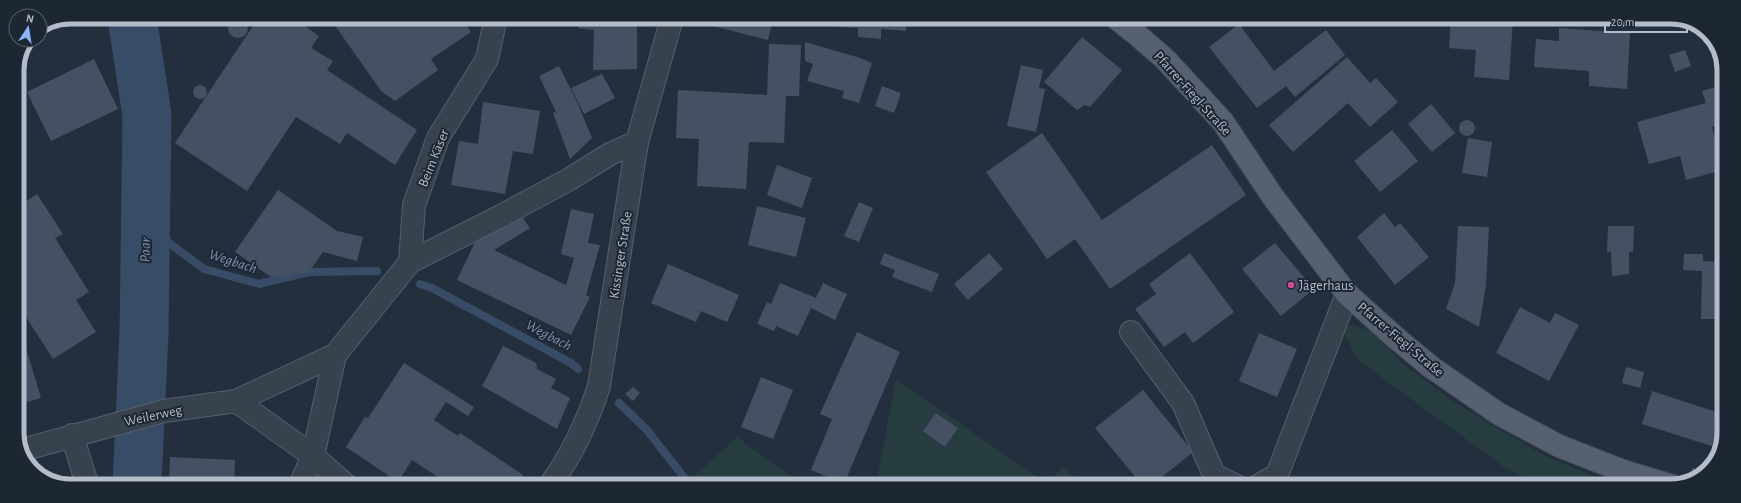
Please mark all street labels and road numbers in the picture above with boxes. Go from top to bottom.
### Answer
street label: Pfarrer-Fiegl-Straße [1151,49,1233,138]
street label: Beim Käser [416,127,452,189]
street label: Kissinger Straße [607,210,635,300]
street label: Pfarrer-Fiegl-Straße [1355,300,1446,380]
street label: Weilerweg [123,403,184,429]

